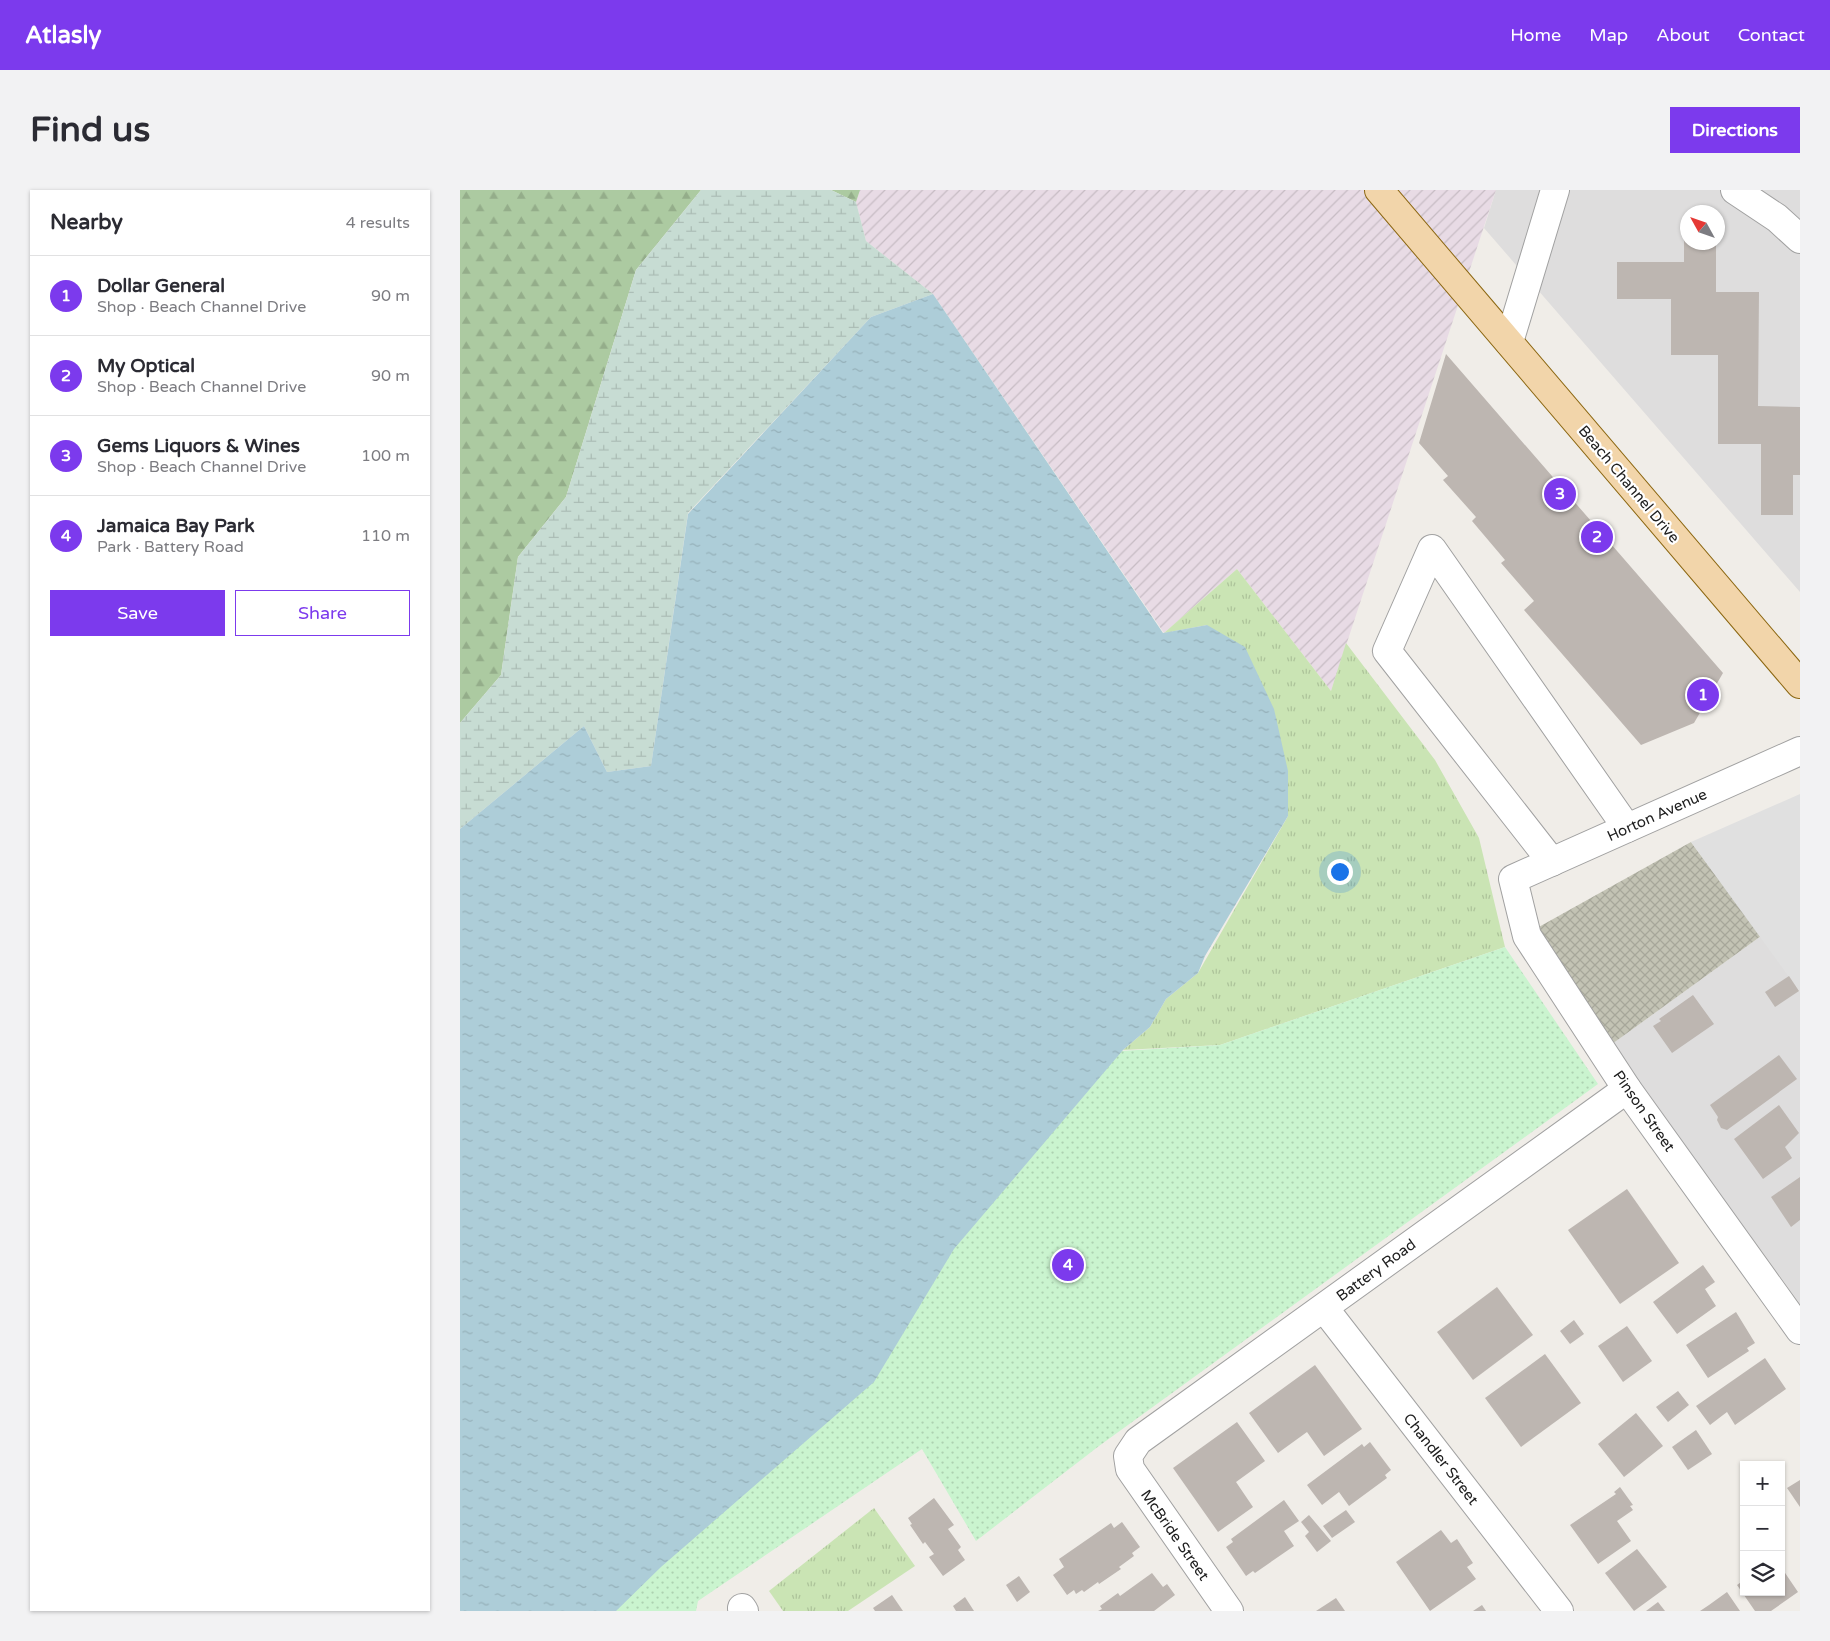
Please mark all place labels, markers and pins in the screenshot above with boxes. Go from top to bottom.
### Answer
pin: 3 [1544,475,1576,513]
pin: 2 [1581,518,1613,556]
pin: 1 [1687,676,1719,714]
pin: 4 [1052,1246,1084,1284]

